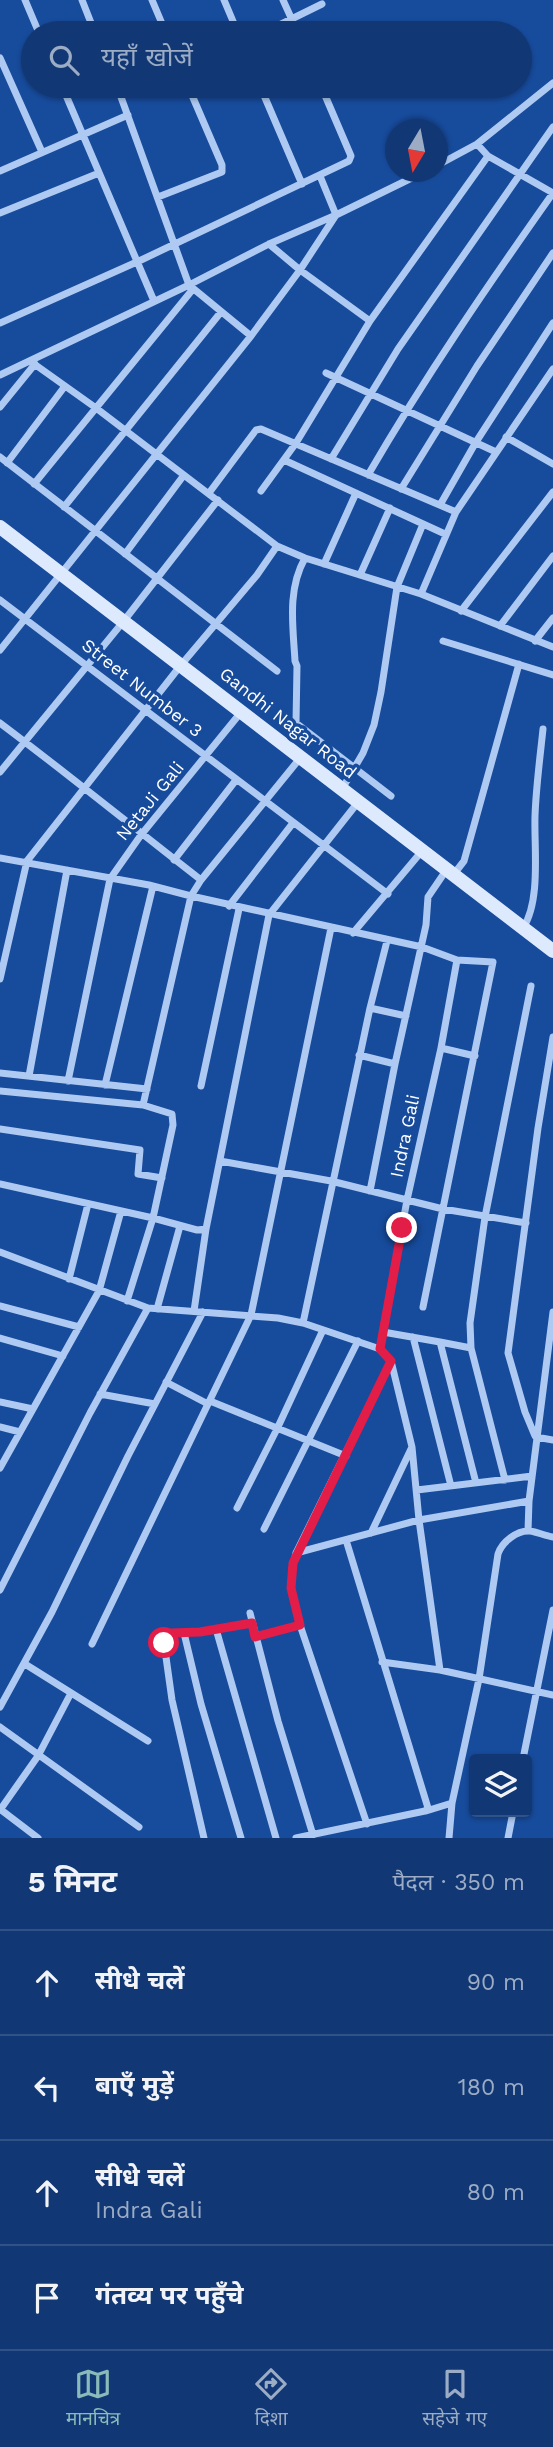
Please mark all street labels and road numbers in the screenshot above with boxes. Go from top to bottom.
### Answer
street label: Street Number 3 [78,634,207,741]
street label: Gandhi Nagar Road [216,663,361,783]
street label: NetaJi Gali [111,757,188,844]
street label: Indra Gali [385,1093,424,1179]

